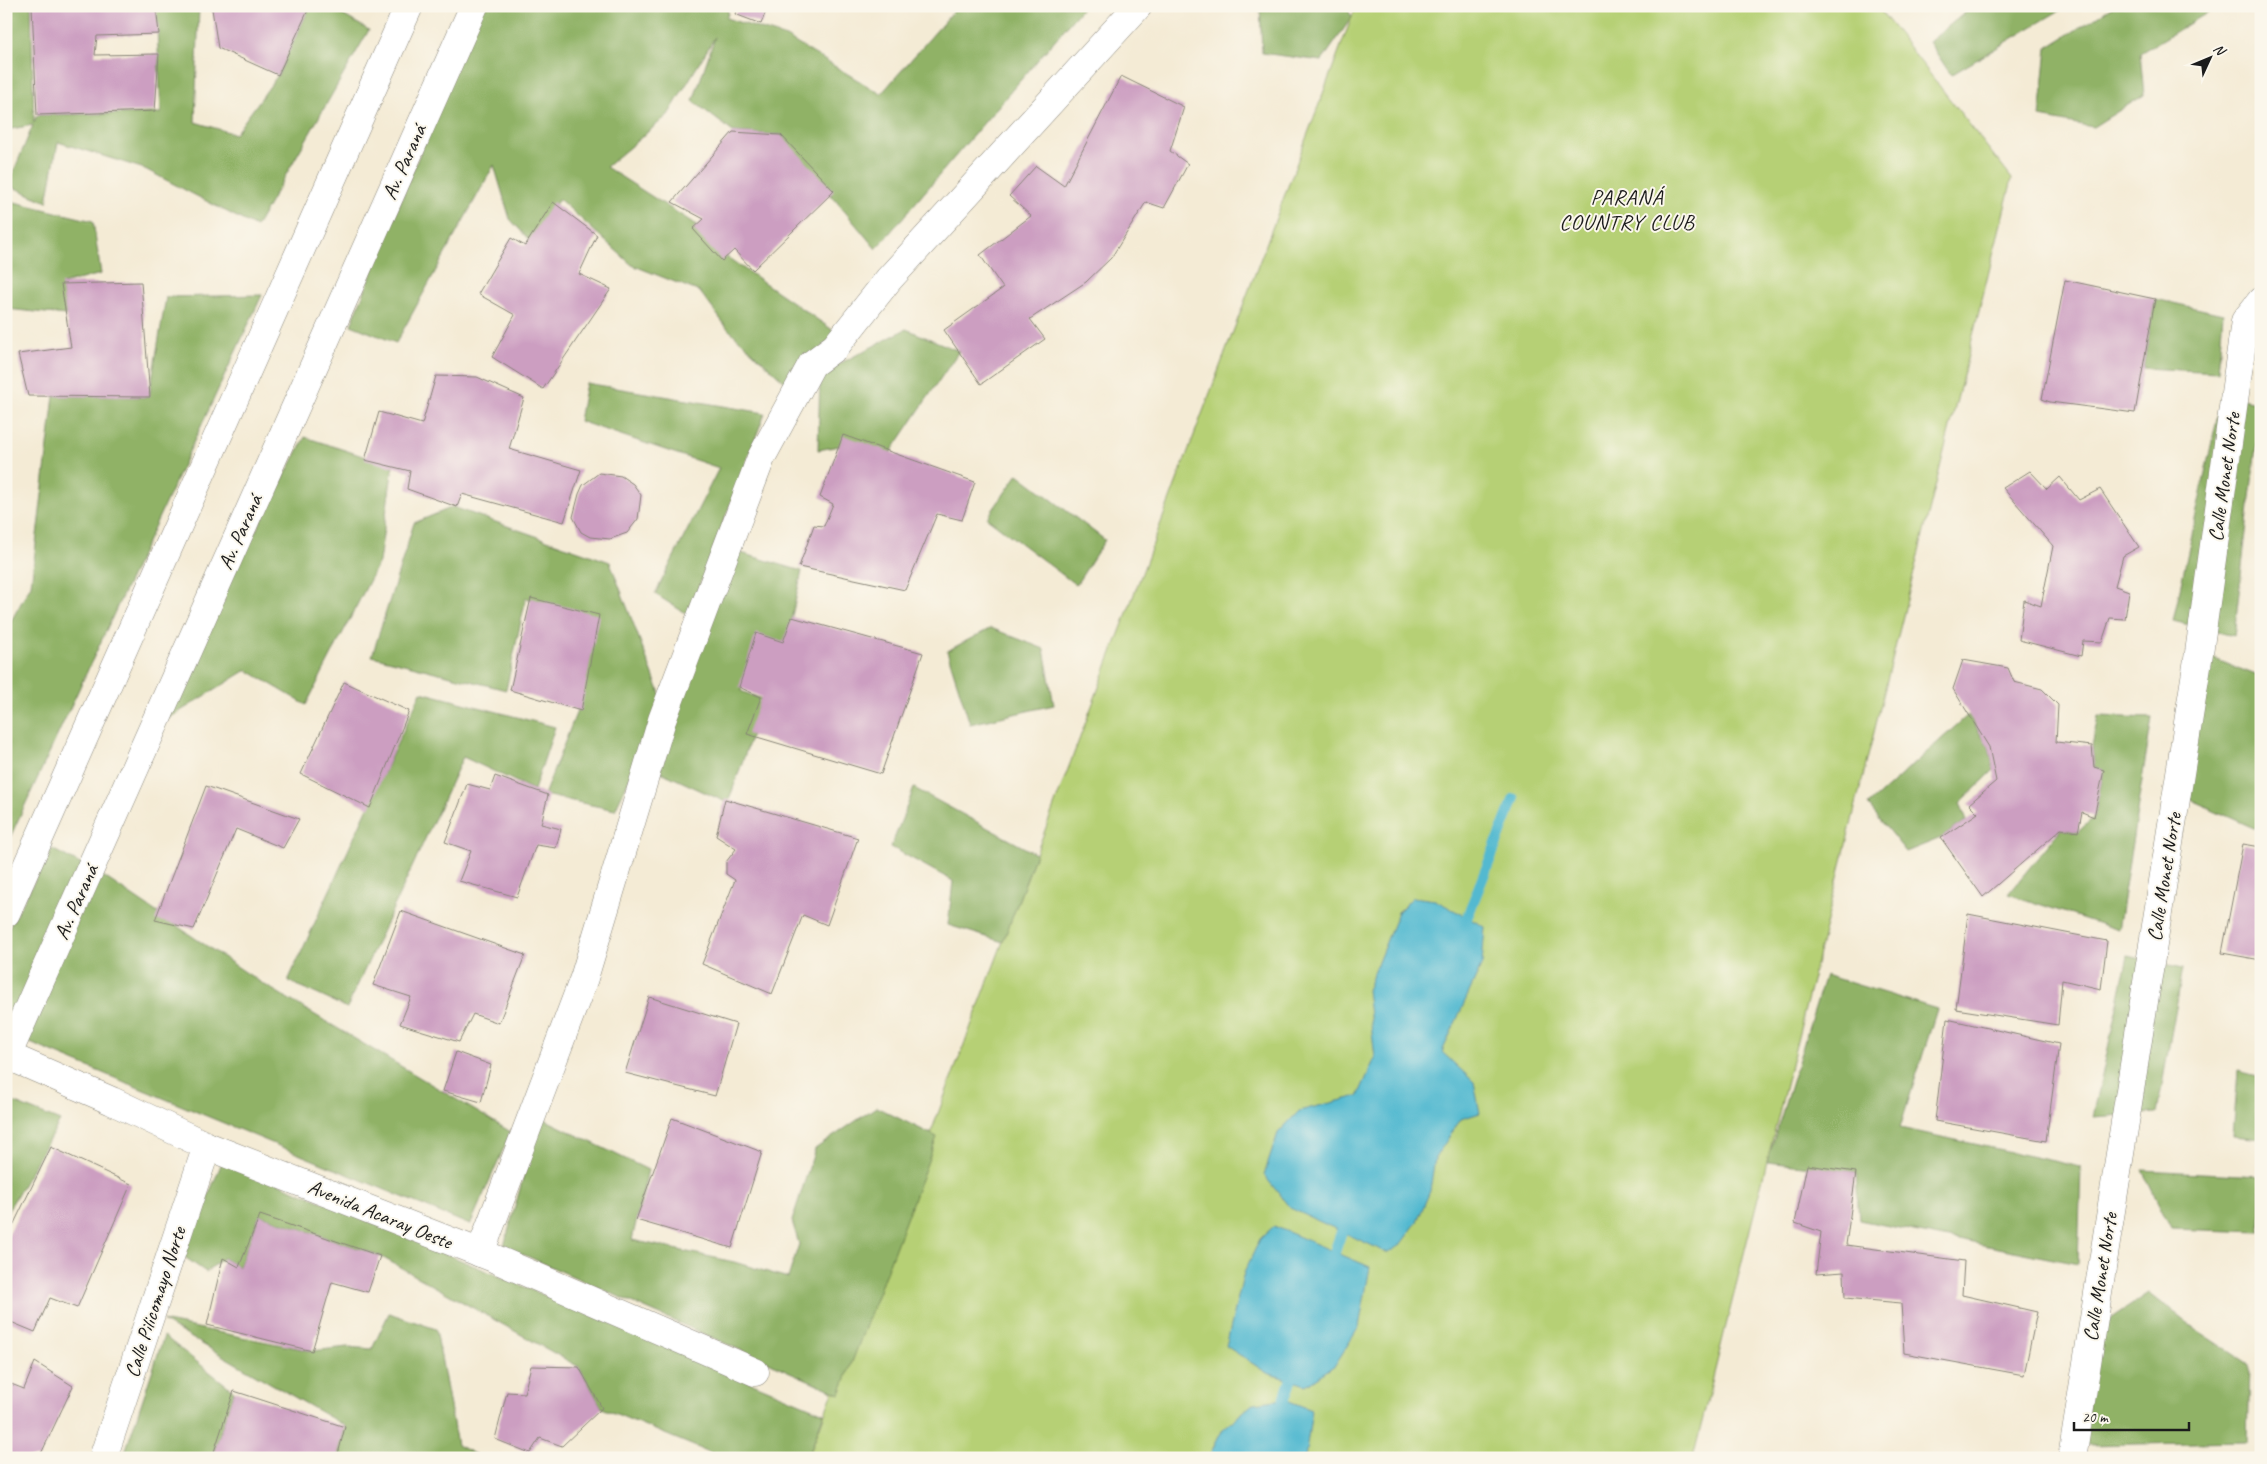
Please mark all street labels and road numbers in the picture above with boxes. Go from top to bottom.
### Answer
street label: Av. Paraná [376,119,433,204]
street label: Calle Monet Norte [2202,410,2246,543]
street label: Av. Paraná [212,489,269,574]
street label: Calle Monet Norte [2141,810,2187,943]
street label: Av. Paraná [48,859,105,944]
street label: Avenida Acaray Oeste [304,1173,458,1256]
street label: Calle Monet Norte [2077,1210,2123,1343]
street label: Calle Pilicomayo Norte [118,1222,192,1381]

